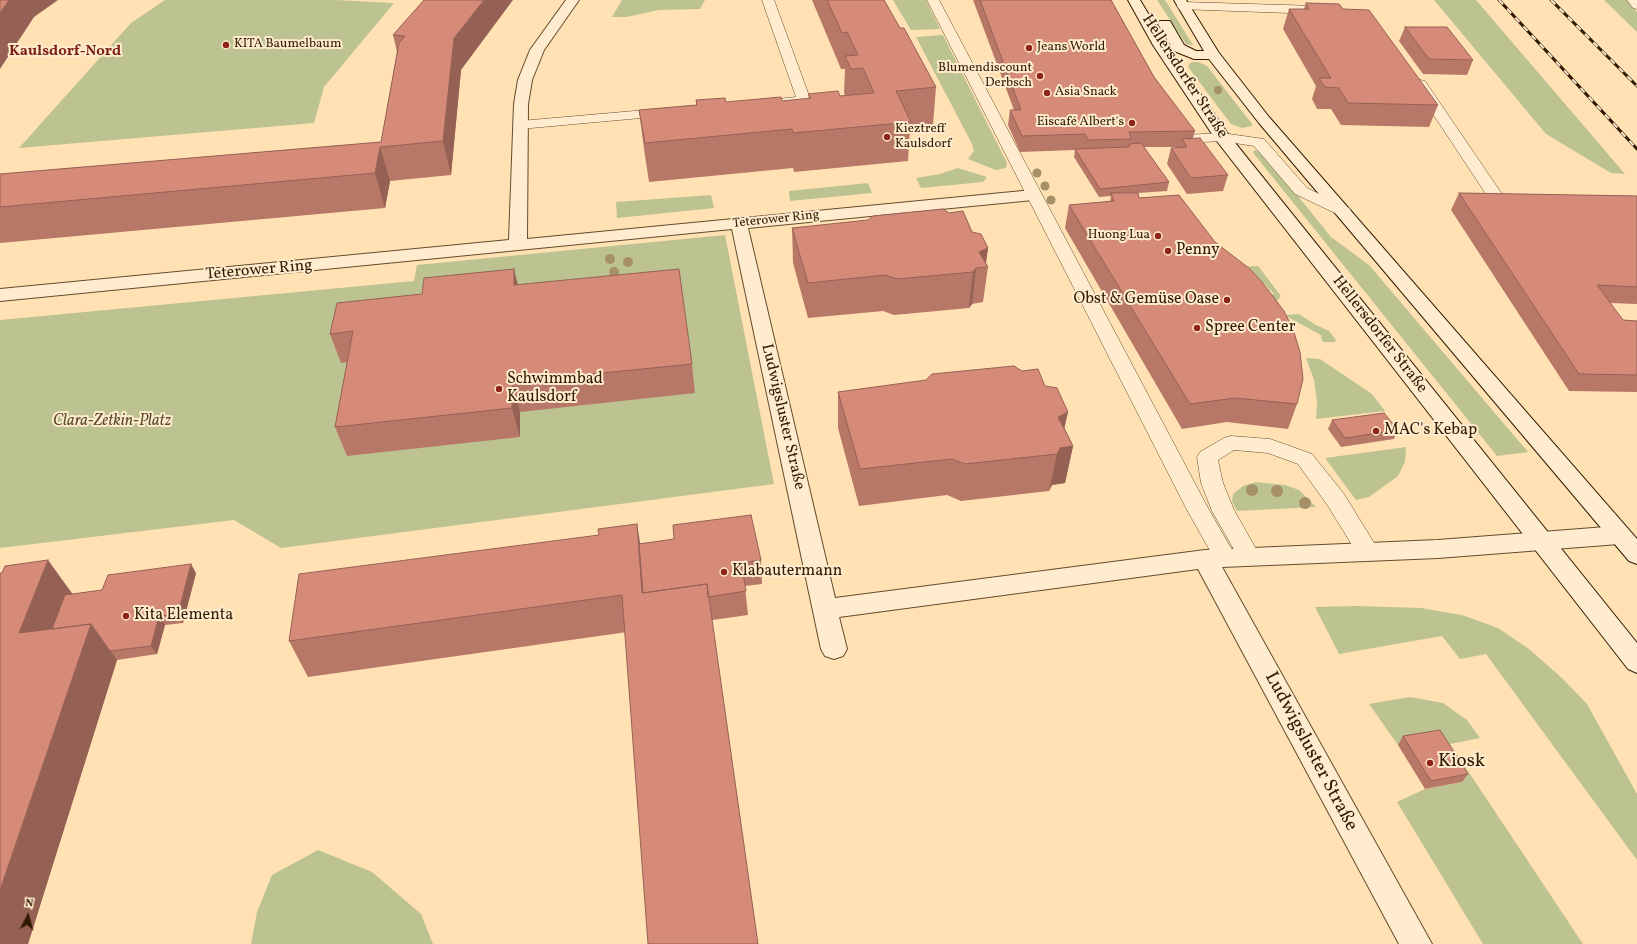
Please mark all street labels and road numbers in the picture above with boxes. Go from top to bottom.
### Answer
street label: Hellersdorfer Straße [1137,11,1231,143]
street label: Teterower Ring [732,208,820,232]
street label: Teterower Ring [205,257,313,285]
street label: Hellersdorfer Straße [1327,272,1431,398]
street label: Ludwigsluster Straße [756,342,808,492]
street label: Ludwigsluster Straße [1258,668,1362,836]

